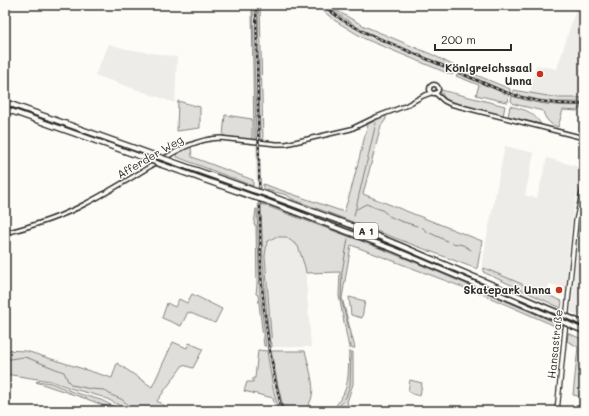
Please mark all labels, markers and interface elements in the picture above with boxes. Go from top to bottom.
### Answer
scale bar [435,26,511,52]
text: 200 m [441,31,476,47]
place label: Königreichssaal Unna [445,60,532,88]
marker: Königreichssaal Unna [535,69,545,79]
street label: Afferder Weg [114,132,186,182]
road number: A 1 [354,223,378,239]
place label: Skatepark Unna [464,282,551,297]
marker: Skatepark Unna [554,285,564,295]
street label: Hansastraße [543,309,566,379]

